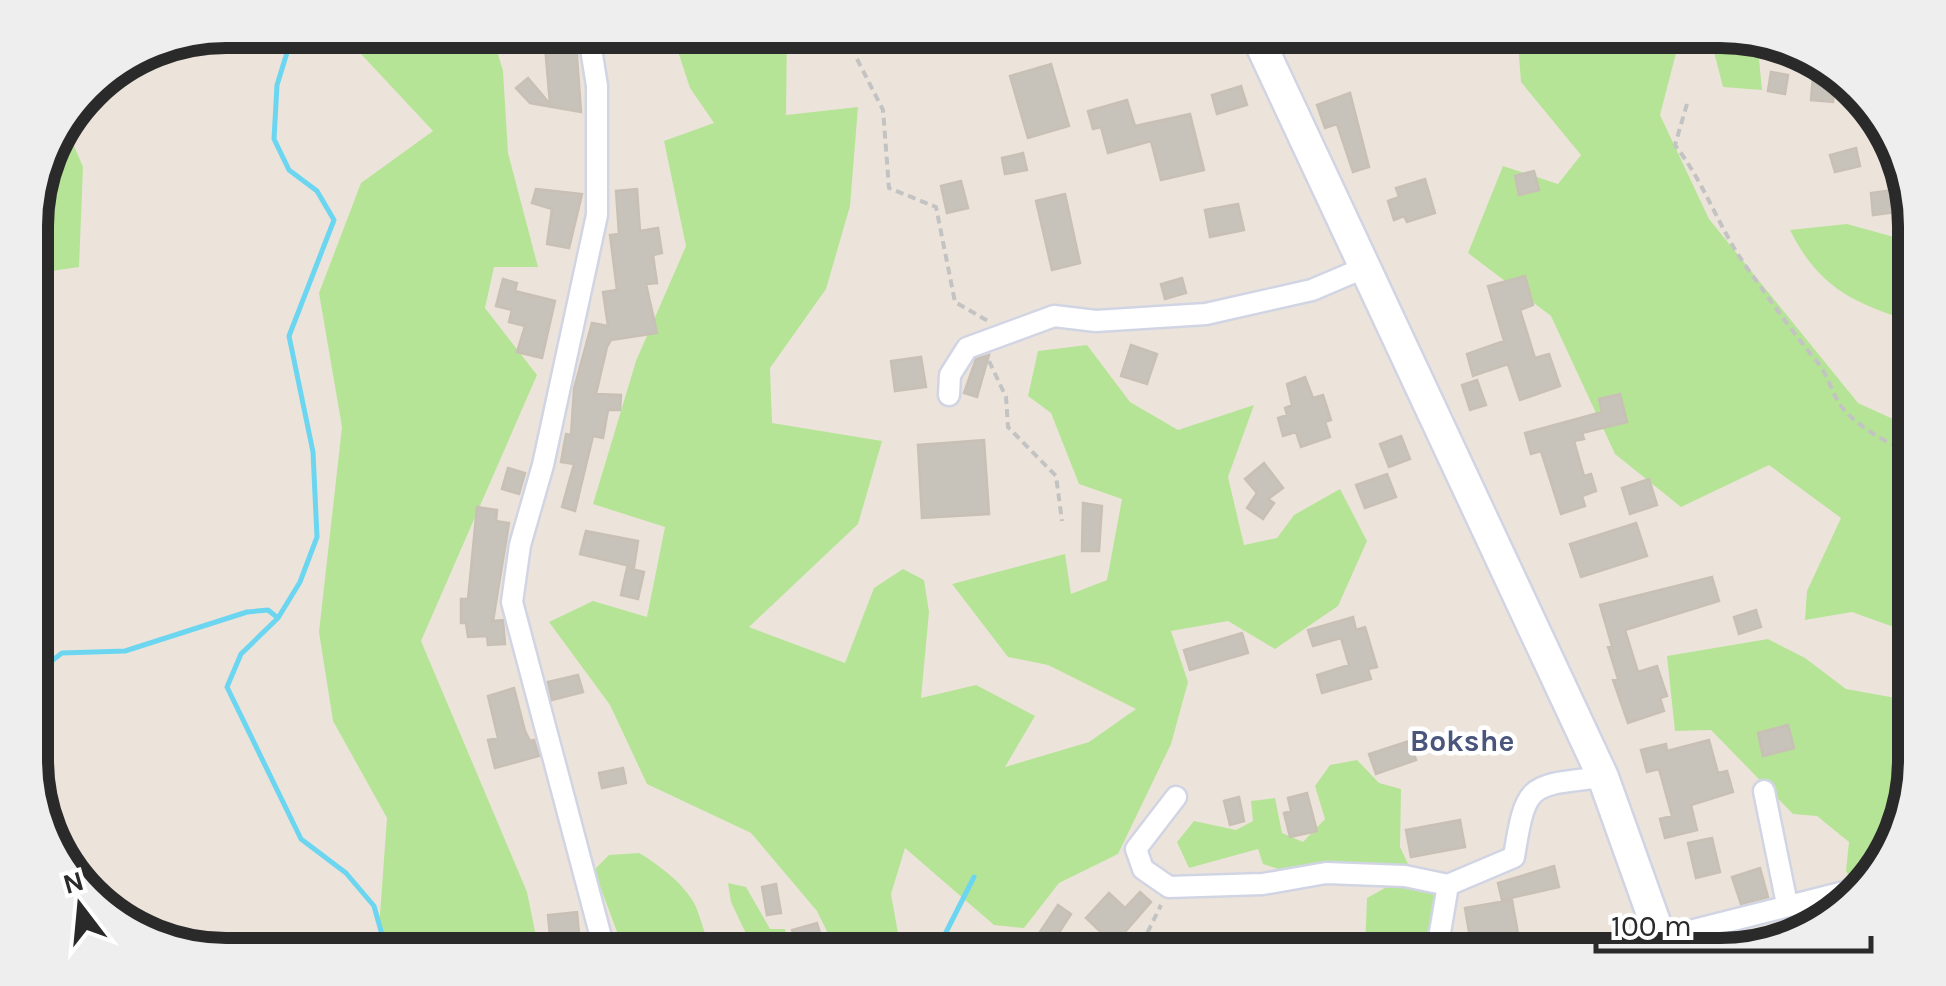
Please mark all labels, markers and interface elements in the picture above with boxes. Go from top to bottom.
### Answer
district label: Bokshe [1410,723,1514,759]
north arrow [30,856,130,956]
text: N [59,864,87,901]
scale bar [1596,891,1871,953]
text: 100 m [1611,908,1692,944]

